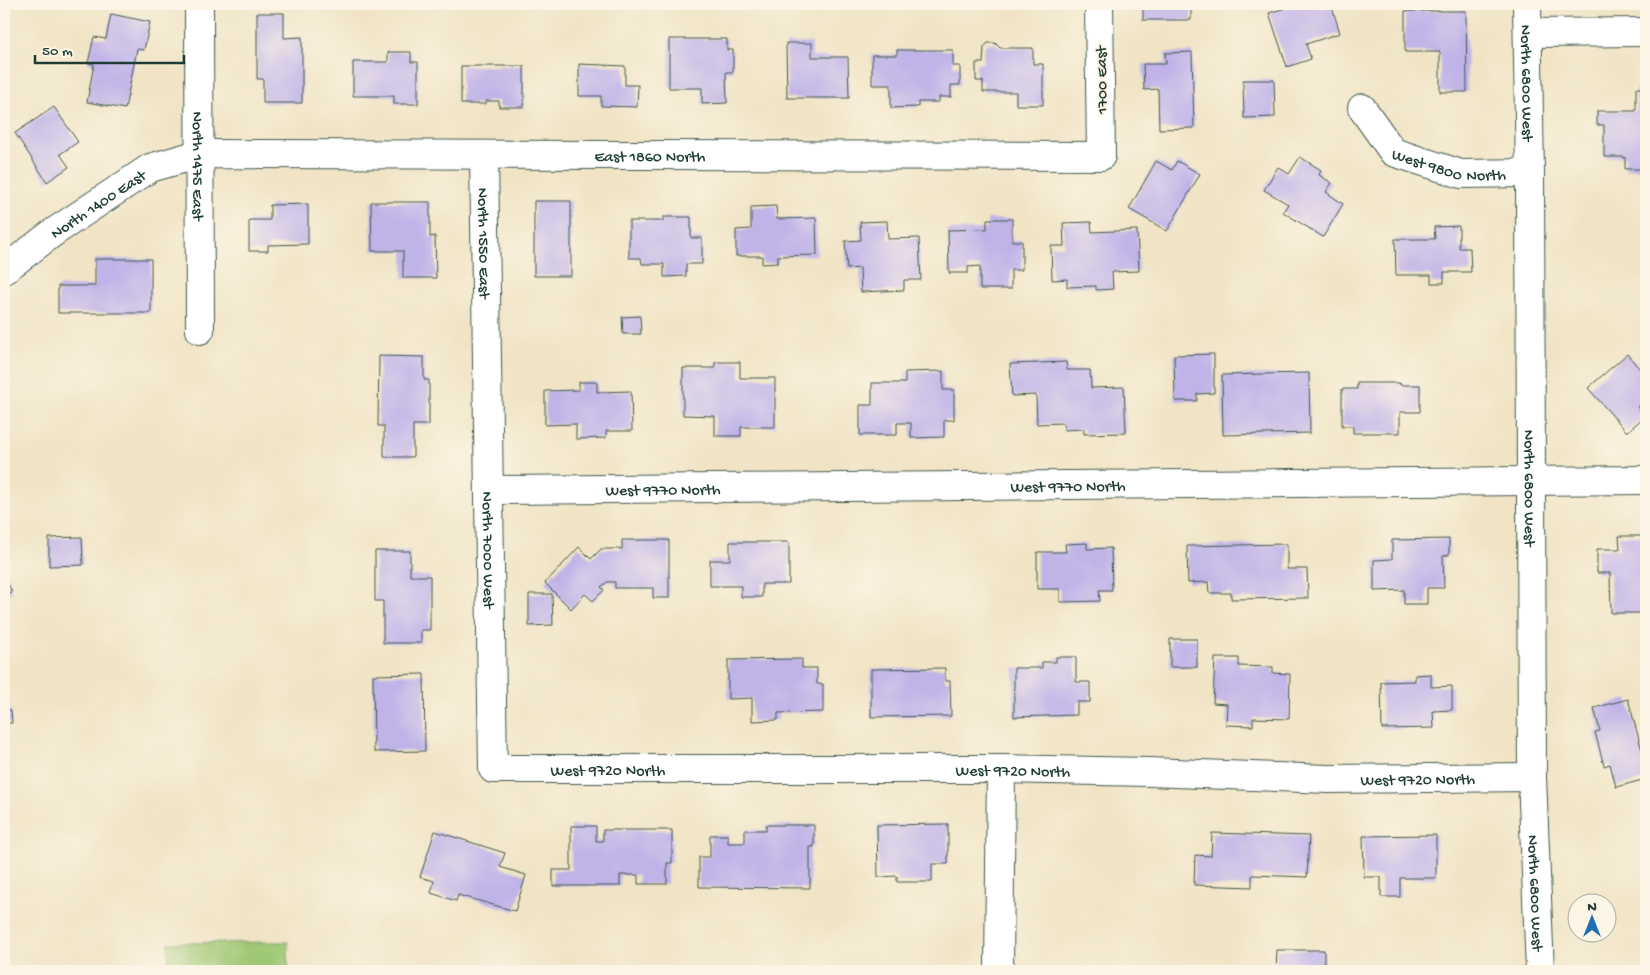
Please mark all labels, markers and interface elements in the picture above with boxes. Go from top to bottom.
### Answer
street label: North 6800 West [1514,25,1535,143]
scale bar [35,32,184,64]
text: 50 m [42,43,73,61]
street label: 1700 East [1093,44,1114,115]
street label: North 1475 East [186,111,206,222]
street label: West 9800 North [1389,146,1507,187]
street label: East 1860 North [594,149,706,168]
street label: North 1400 East [48,167,152,245]
street label: North 1550 East [471,187,492,300]
street label: North 6800 West [1518,430,1537,548]
street label: West 9770 North [1010,478,1126,498]
street label: West 9770 North [605,482,721,502]
street label: North 7000 West [476,491,497,610]
street label: West 9720 North [551,763,666,782]
street label: West 9720 North [956,763,1071,783]
street label: West 9720 North [1360,772,1476,792]
street label: North 6800 West [1521,834,1545,953]
north arrow [1568,892,1618,942]
text: N [1587,899,1597,916]

